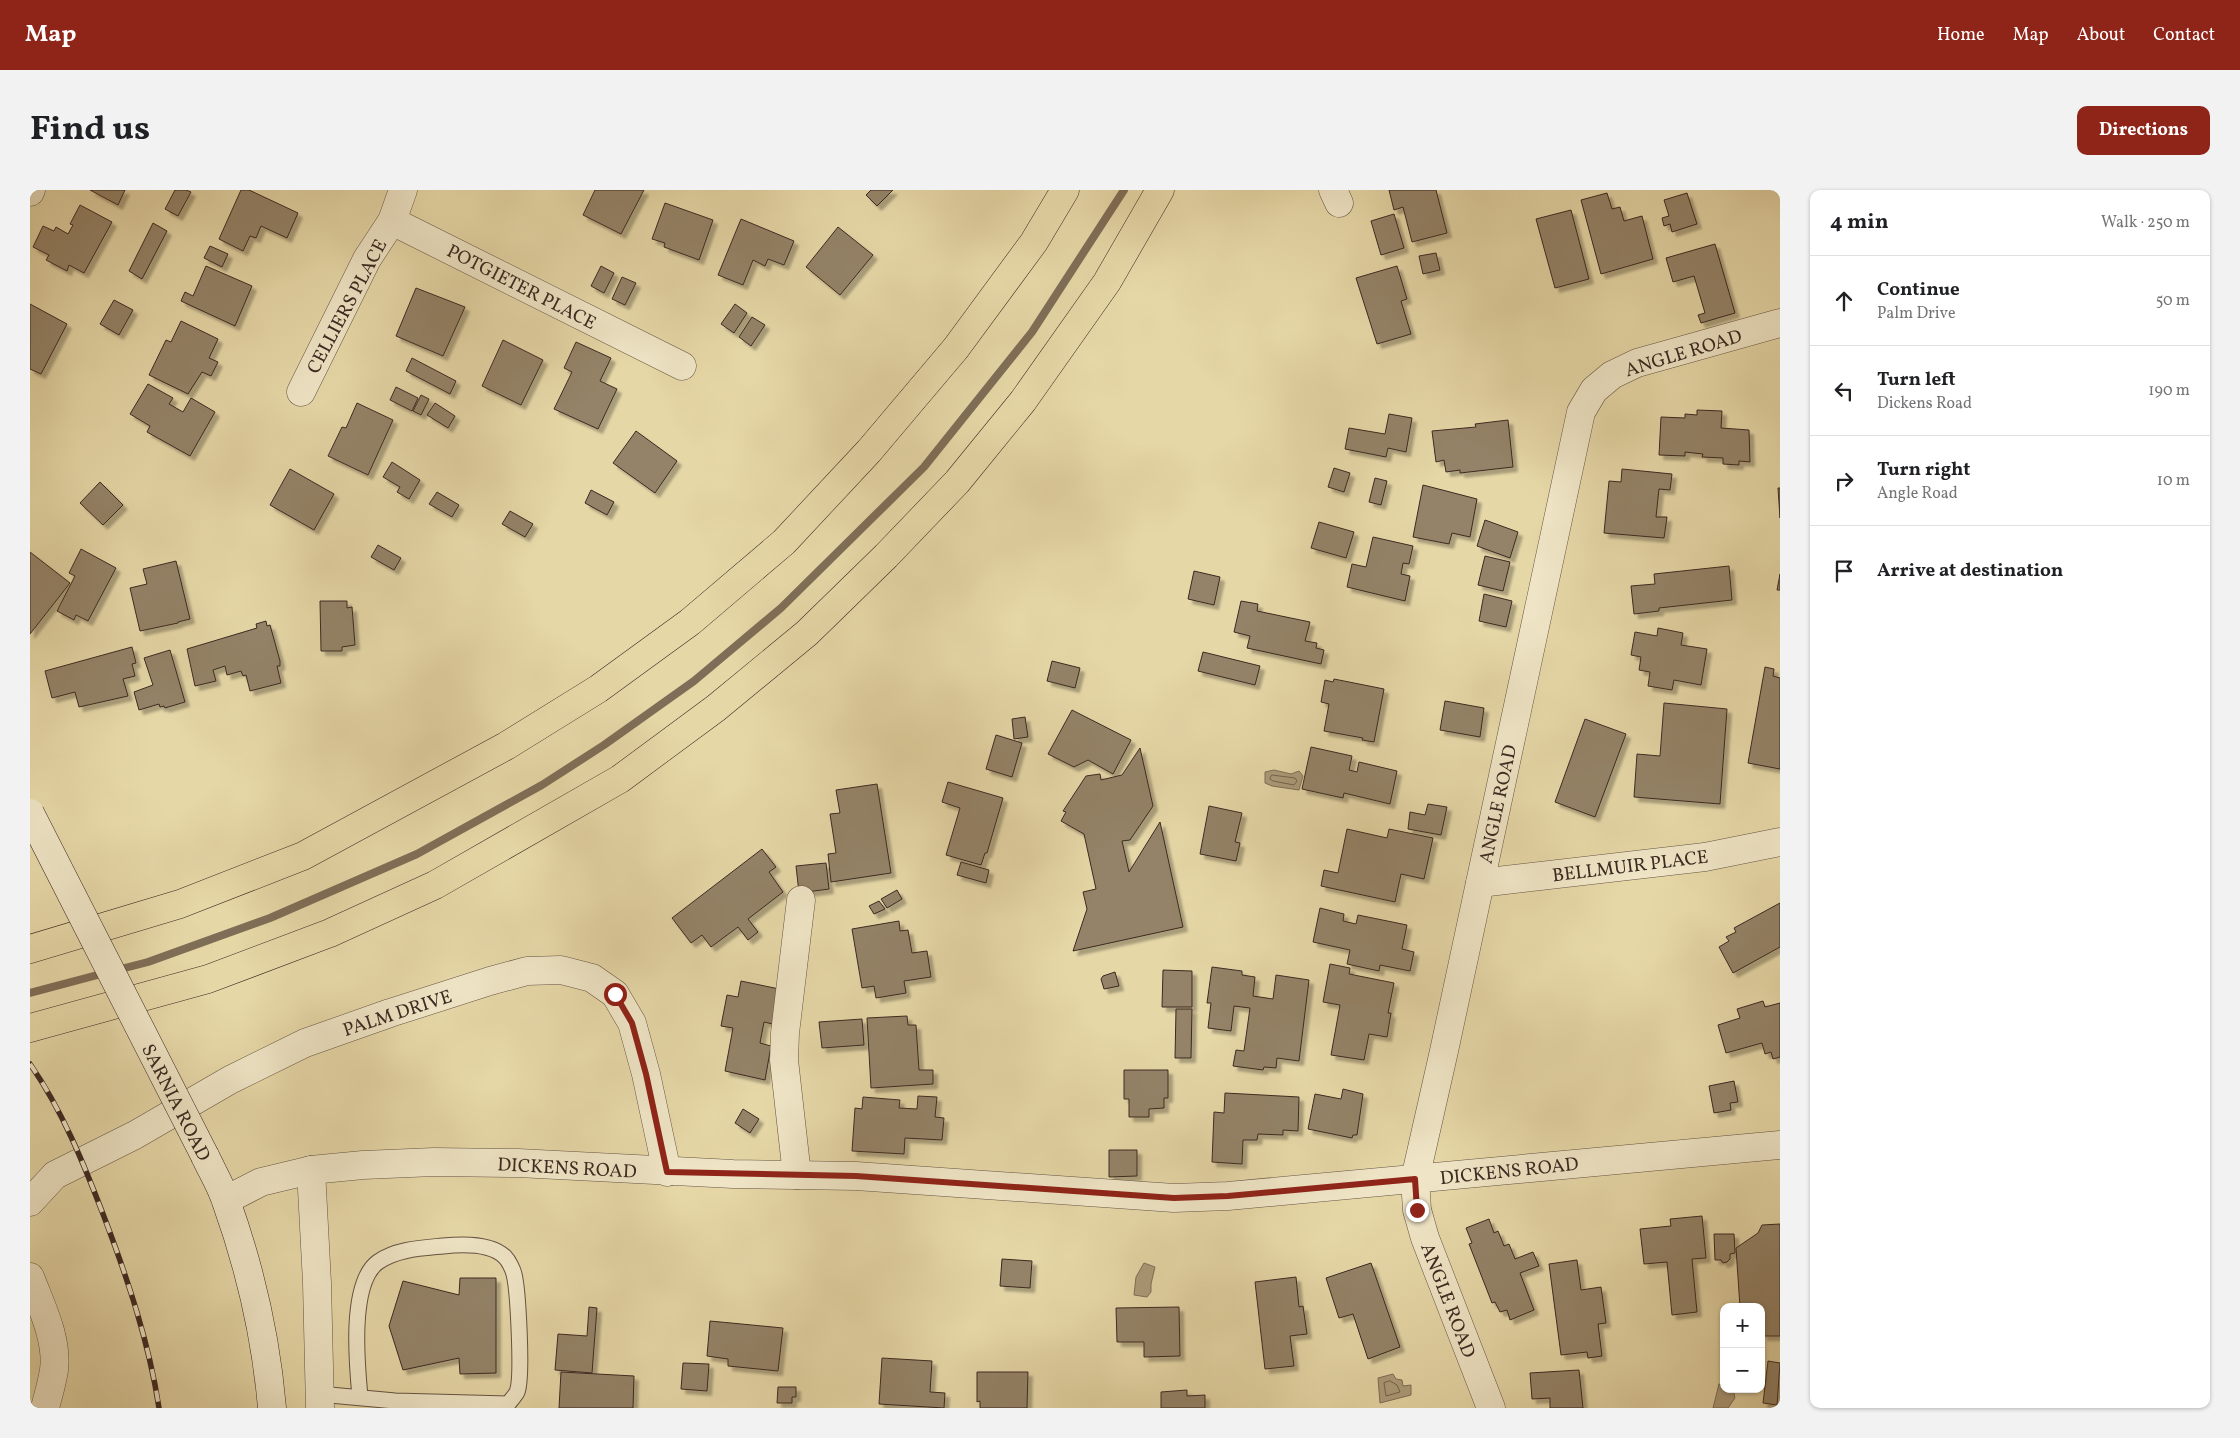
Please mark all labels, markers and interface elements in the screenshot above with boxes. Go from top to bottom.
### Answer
text: Map [25,18,76,52]
text: Home [1937,23,1985,48]
text: Map [2013,23,2049,48]
text: About [2077,23,2125,48]
text: Contact [2153,23,2215,48]
text: Find us [30,106,150,154]
button: Directions [2077,106,2210,155]
text: 4 min [1830,208,1889,237]
text: Walk · 250 m [2101,212,2190,234]
street label: CELLIERS PLACE [301,235,394,379]
street label: POTGIETER PLACE [442,239,600,337]
text: Continue [1877,277,1960,303]
icon: ahead [1830,287,1858,315]
text: 50 m [2156,290,2190,312]
text: Palm Drive [1877,303,1955,325]
street label: ANGLE ROAD [1622,324,1745,384]
text: Turn left [1877,367,1956,393]
icon: left [1830,377,1858,405]
text: 190 m [2148,380,2190,402]
text: Dickens Road [1877,393,1972,415]
text: Turn right [1877,457,1970,483]
icon: right [1830,467,1858,495]
text: 10 m [2157,470,2190,492]
text: Angle Road [1877,483,1958,505]
icon: arrive [1830,557,1858,585]
text: Arrive at destination [1877,558,2063,584]
street label: ANGLE ROAD [1474,742,1524,866]
street label: BELLMUIR PLACE [1551,845,1710,889]
route start [604,983,627,1006]
street label: PALM DRIVE [340,984,456,1044]
street label: SARNIA ROAD [134,1040,216,1166]
street label: DICKENS ROAD [497,1152,637,1186]
street label: DICKENS ROAD [1439,1152,1580,1192]
route end [1406,1199,1429,1222]
street label: ANGLE ROAD [1413,1240,1481,1362]
map controls [1720,1303,1765,1393]
button: + [1720,1303,1765,1348]
button: − [1720,1348,1765,1393]

